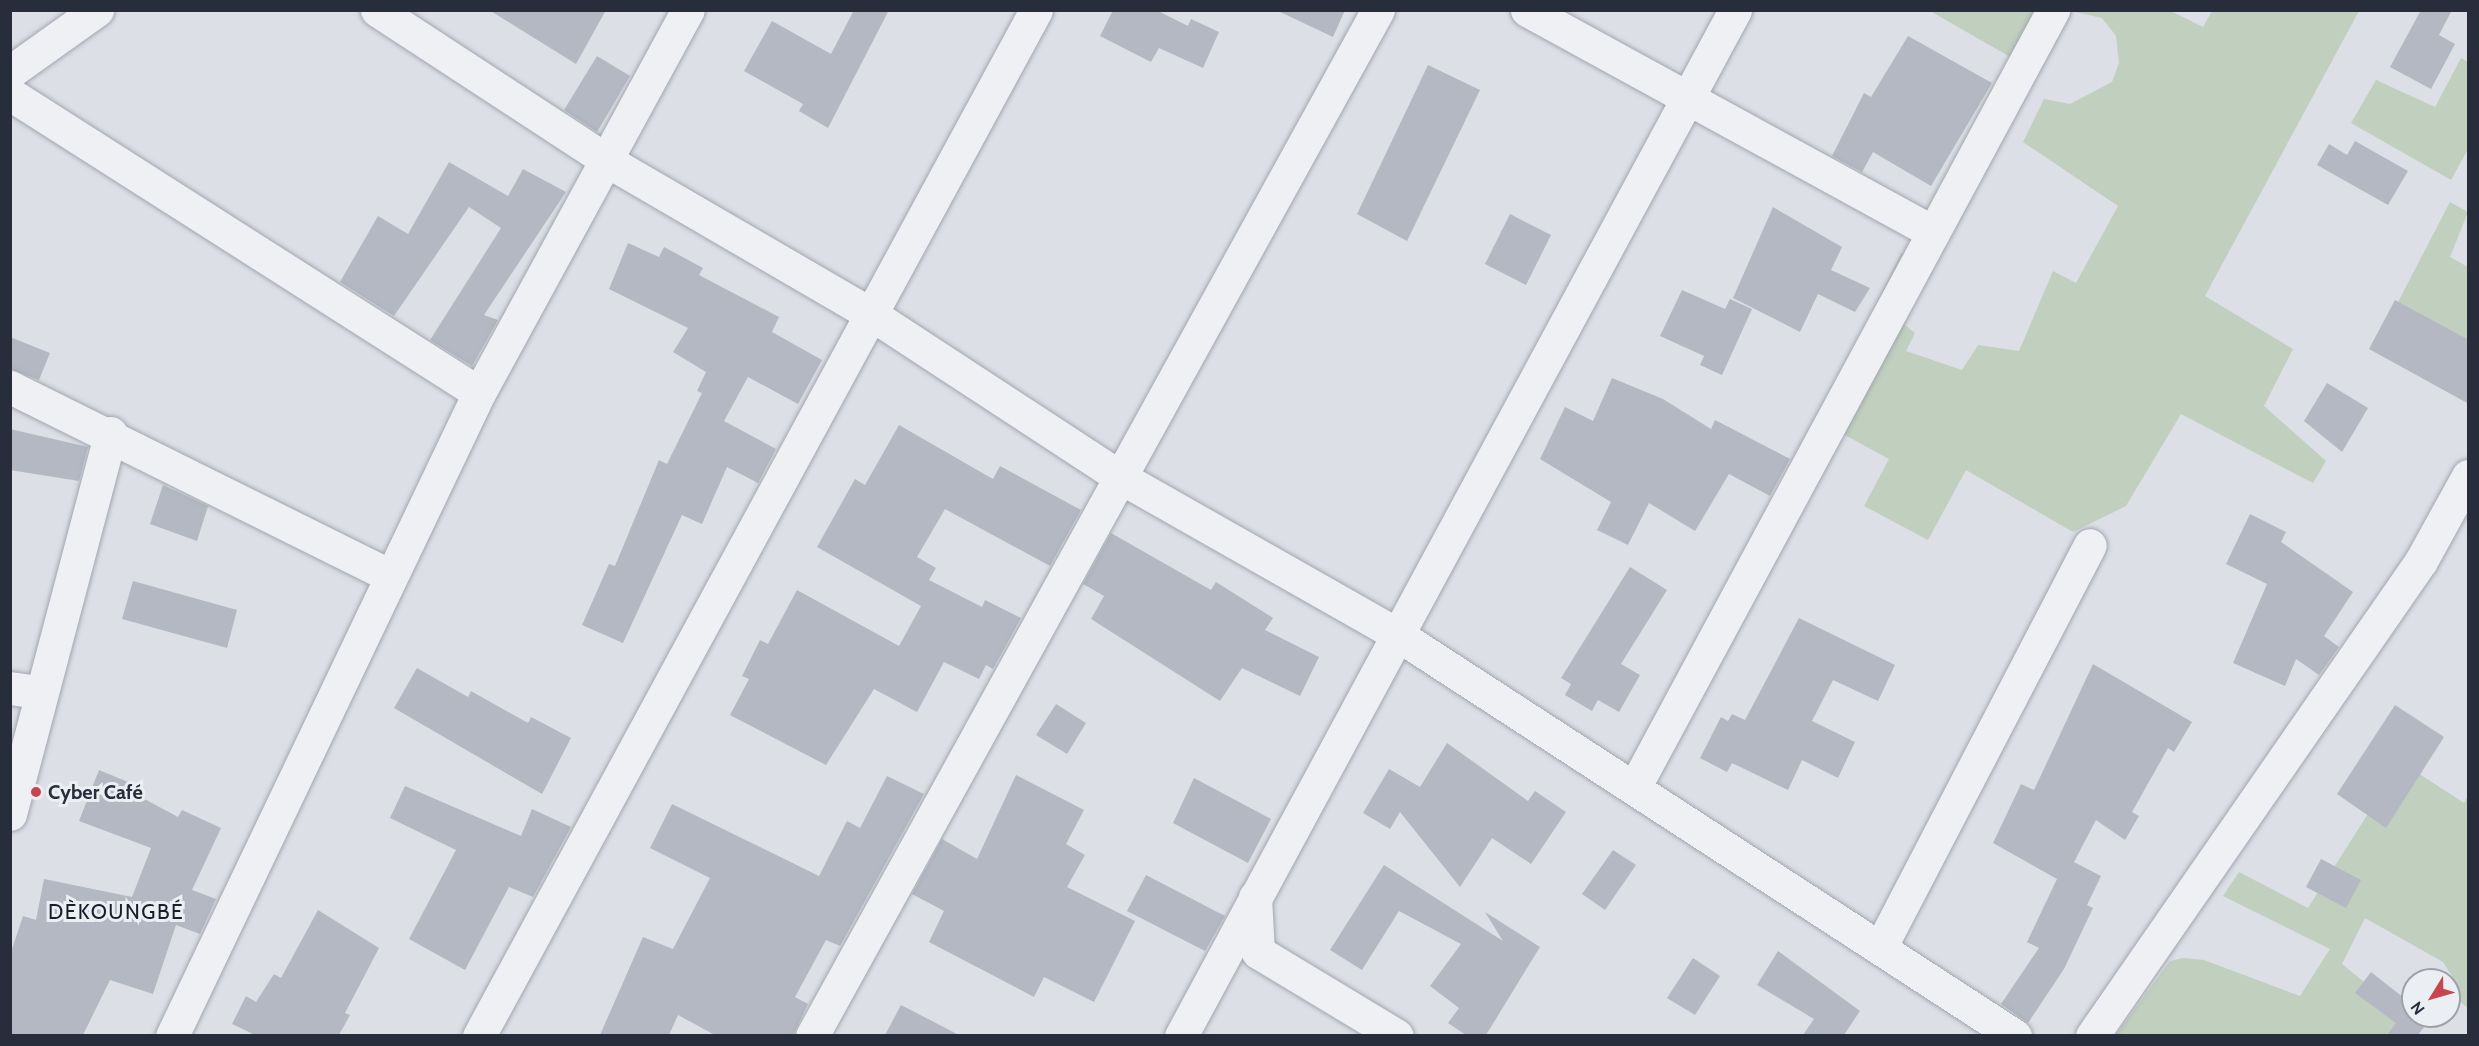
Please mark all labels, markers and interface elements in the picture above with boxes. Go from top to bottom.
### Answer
place label: Cyber Café [48,780,143,804]
marker: Cyber Café [29,785,43,799]
district label: DÈKOUNGBÉ [48,899,184,925]
north arrow [2401,968,2461,1028]
text: N [2407,998,2429,1018]

